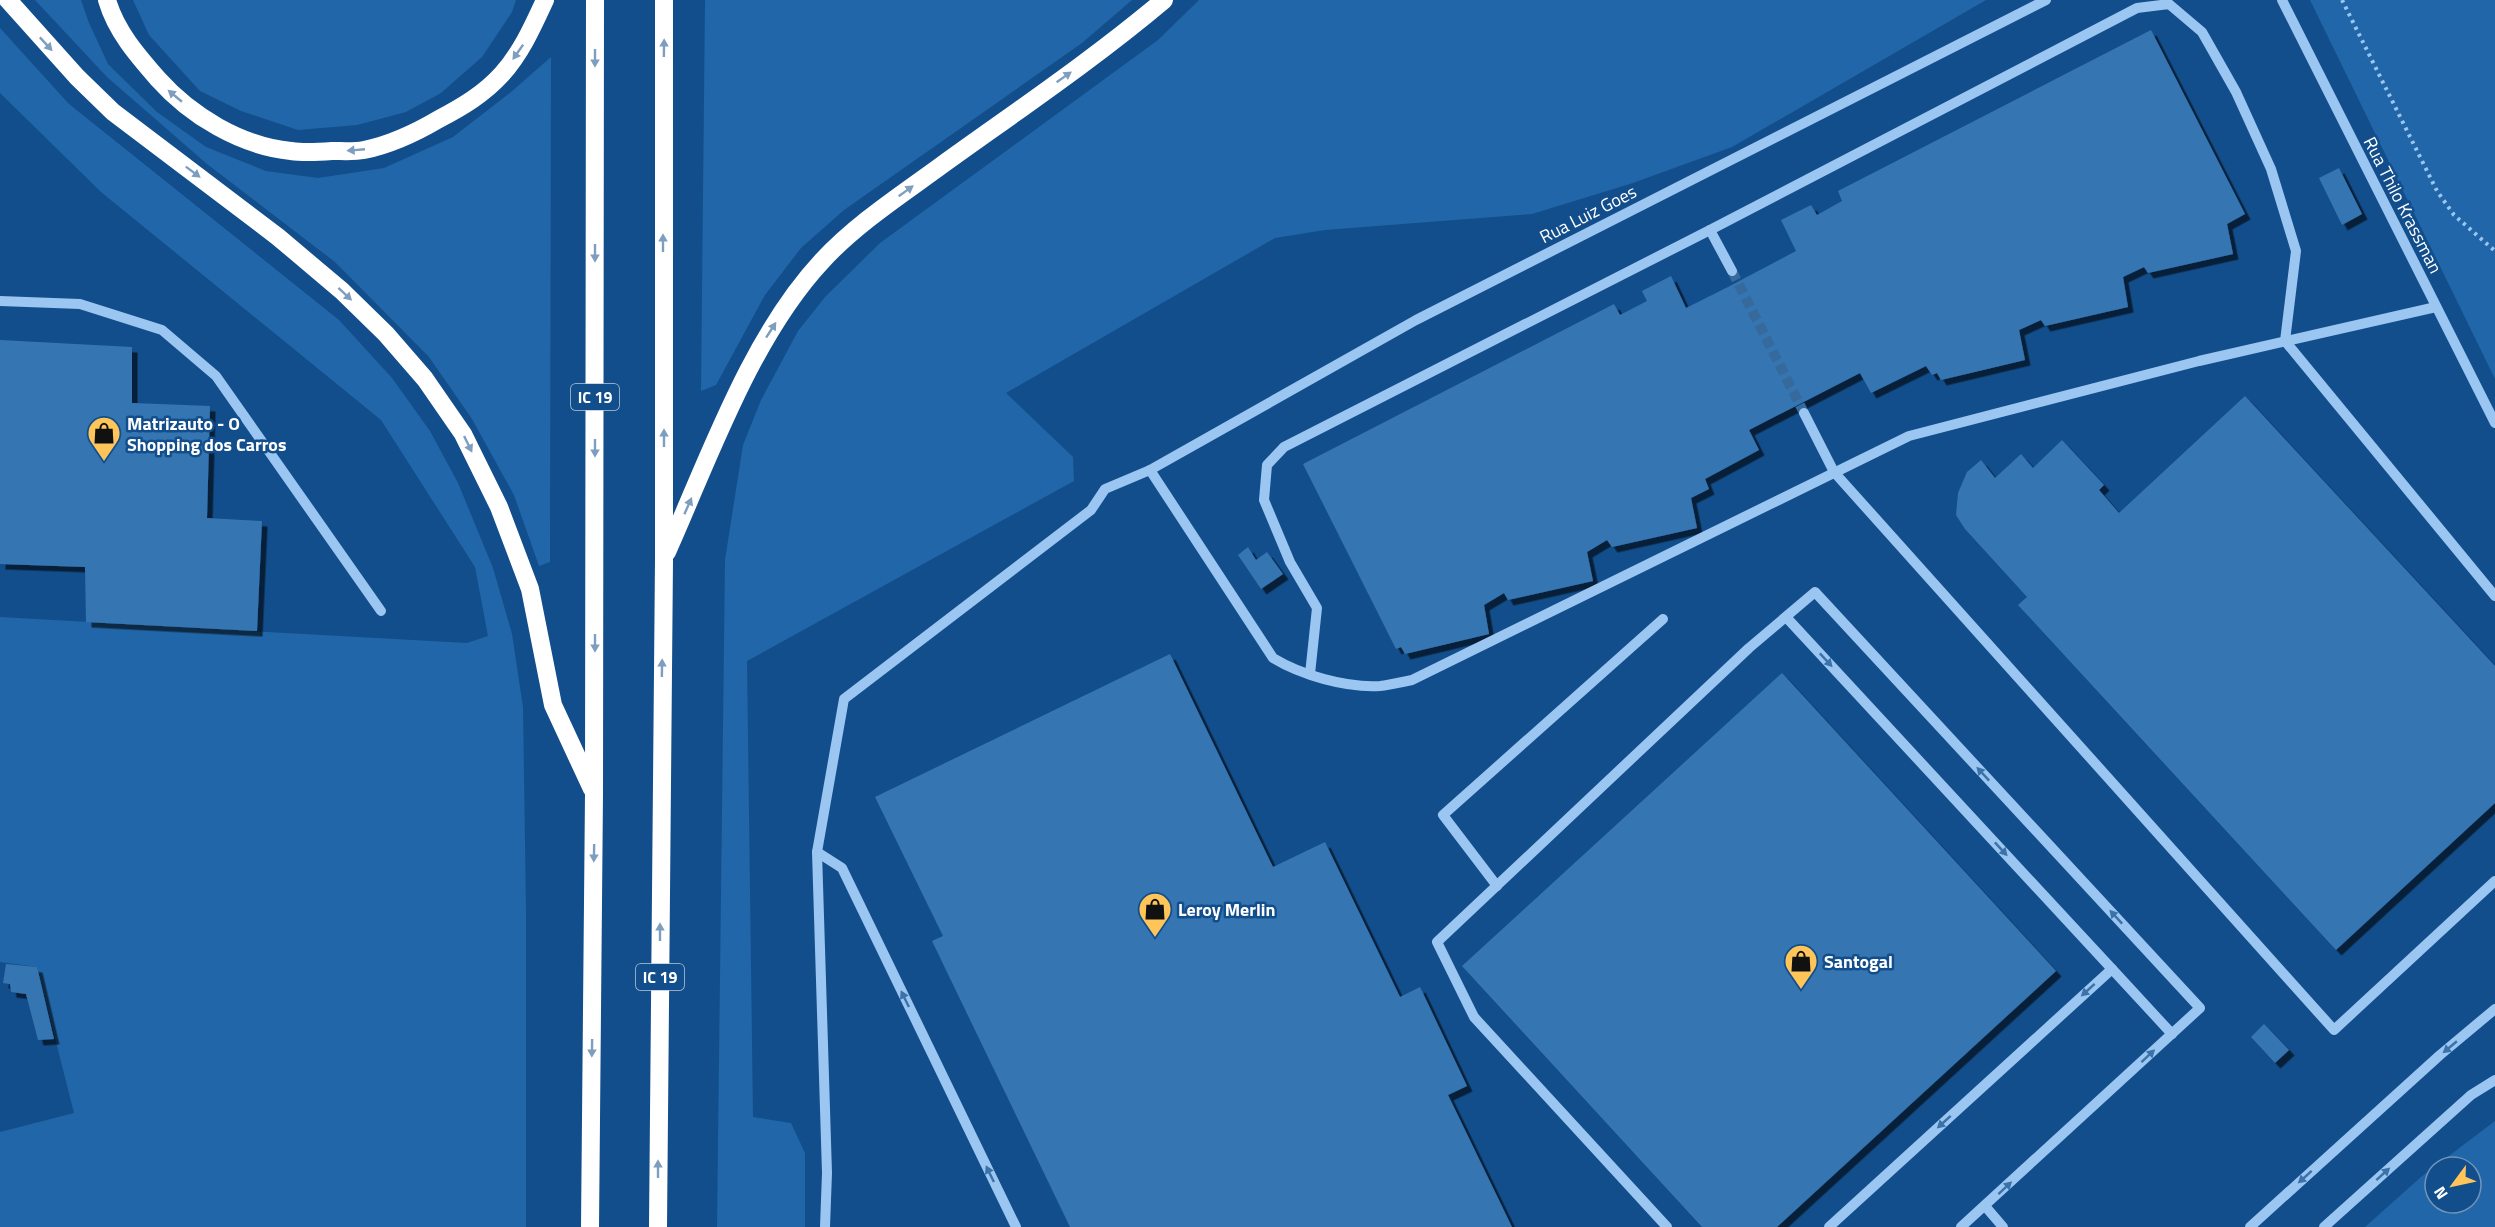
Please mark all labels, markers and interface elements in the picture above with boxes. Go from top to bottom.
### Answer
one-way arrow [39,37,53,51]
one-way arrow [659,39,669,58]
one-way arrow [512,43,524,59]
one-way arrow [590,49,600,68]
one-way arrow [1055,71,1071,83]
one-way arrow [168,90,183,103]
street label: Rua Thilo Krassman [2357,132,2449,278]
one-way arrow [346,145,365,155]
one-way arrow [185,166,201,178]
street label: Rua Luiz Goes [1535,178,1641,250]
one-way arrow [897,185,913,197]
one-way arrow [658,234,668,253]
one-way arrow [590,244,600,263]
one-way arrow [337,287,352,300]
one-way arrow [765,322,776,338]
road number: IC 19 [571,384,619,410]
place label: Matrizauto - O Shopping dos Carros [127,410,286,458]
shop icon: Matrizauto - O Shopping dos Carros [86,415,122,462]
one-way arrow [659,429,668,448]
one-way arrow [463,435,473,453]
one-way arrow [590,439,600,458]
one-way arrow [683,497,693,515]
one-way arrow [590,634,600,653]
one-way arrow [1819,652,1832,667]
one-way arrow [657,659,667,678]
one-way arrow [1977,767,1990,782]
one-way arrow [1994,842,2008,857]
one-way arrow [589,843,599,862]
shop icon: Leroy Merlin [1137,891,1173,938]
place label: Leroy Merlin [1178,896,1275,923]
one-way arrow [2110,910,2123,925]
one-way arrow [655,922,665,941]
shop icon: Santogal [1783,943,1819,990]
place label: Santogal [1824,948,1893,975]
road number: IC 19 [636,964,684,990]
one-way arrow [2081,983,2095,997]
one-way arrow [901,990,910,1007]
one-way arrow [587,1038,597,1057]
one-way arrow [2443,1040,2458,1053]
one-way arrow [2140,1050,2155,1063]
one-way arrow [1937,1115,1952,1128]
north arrow [2423,1155,2483,1215]
one-way arrow [653,1159,663,1178]
one-way arrow [986,1166,995,1183]
one-way arrow [2376,1167,2391,1181]
one-way arrow [2298,1170,2313,1183]
one-way arrow [1997,1181,2012,1195]
text: N [2427,1182,2454,1204]

